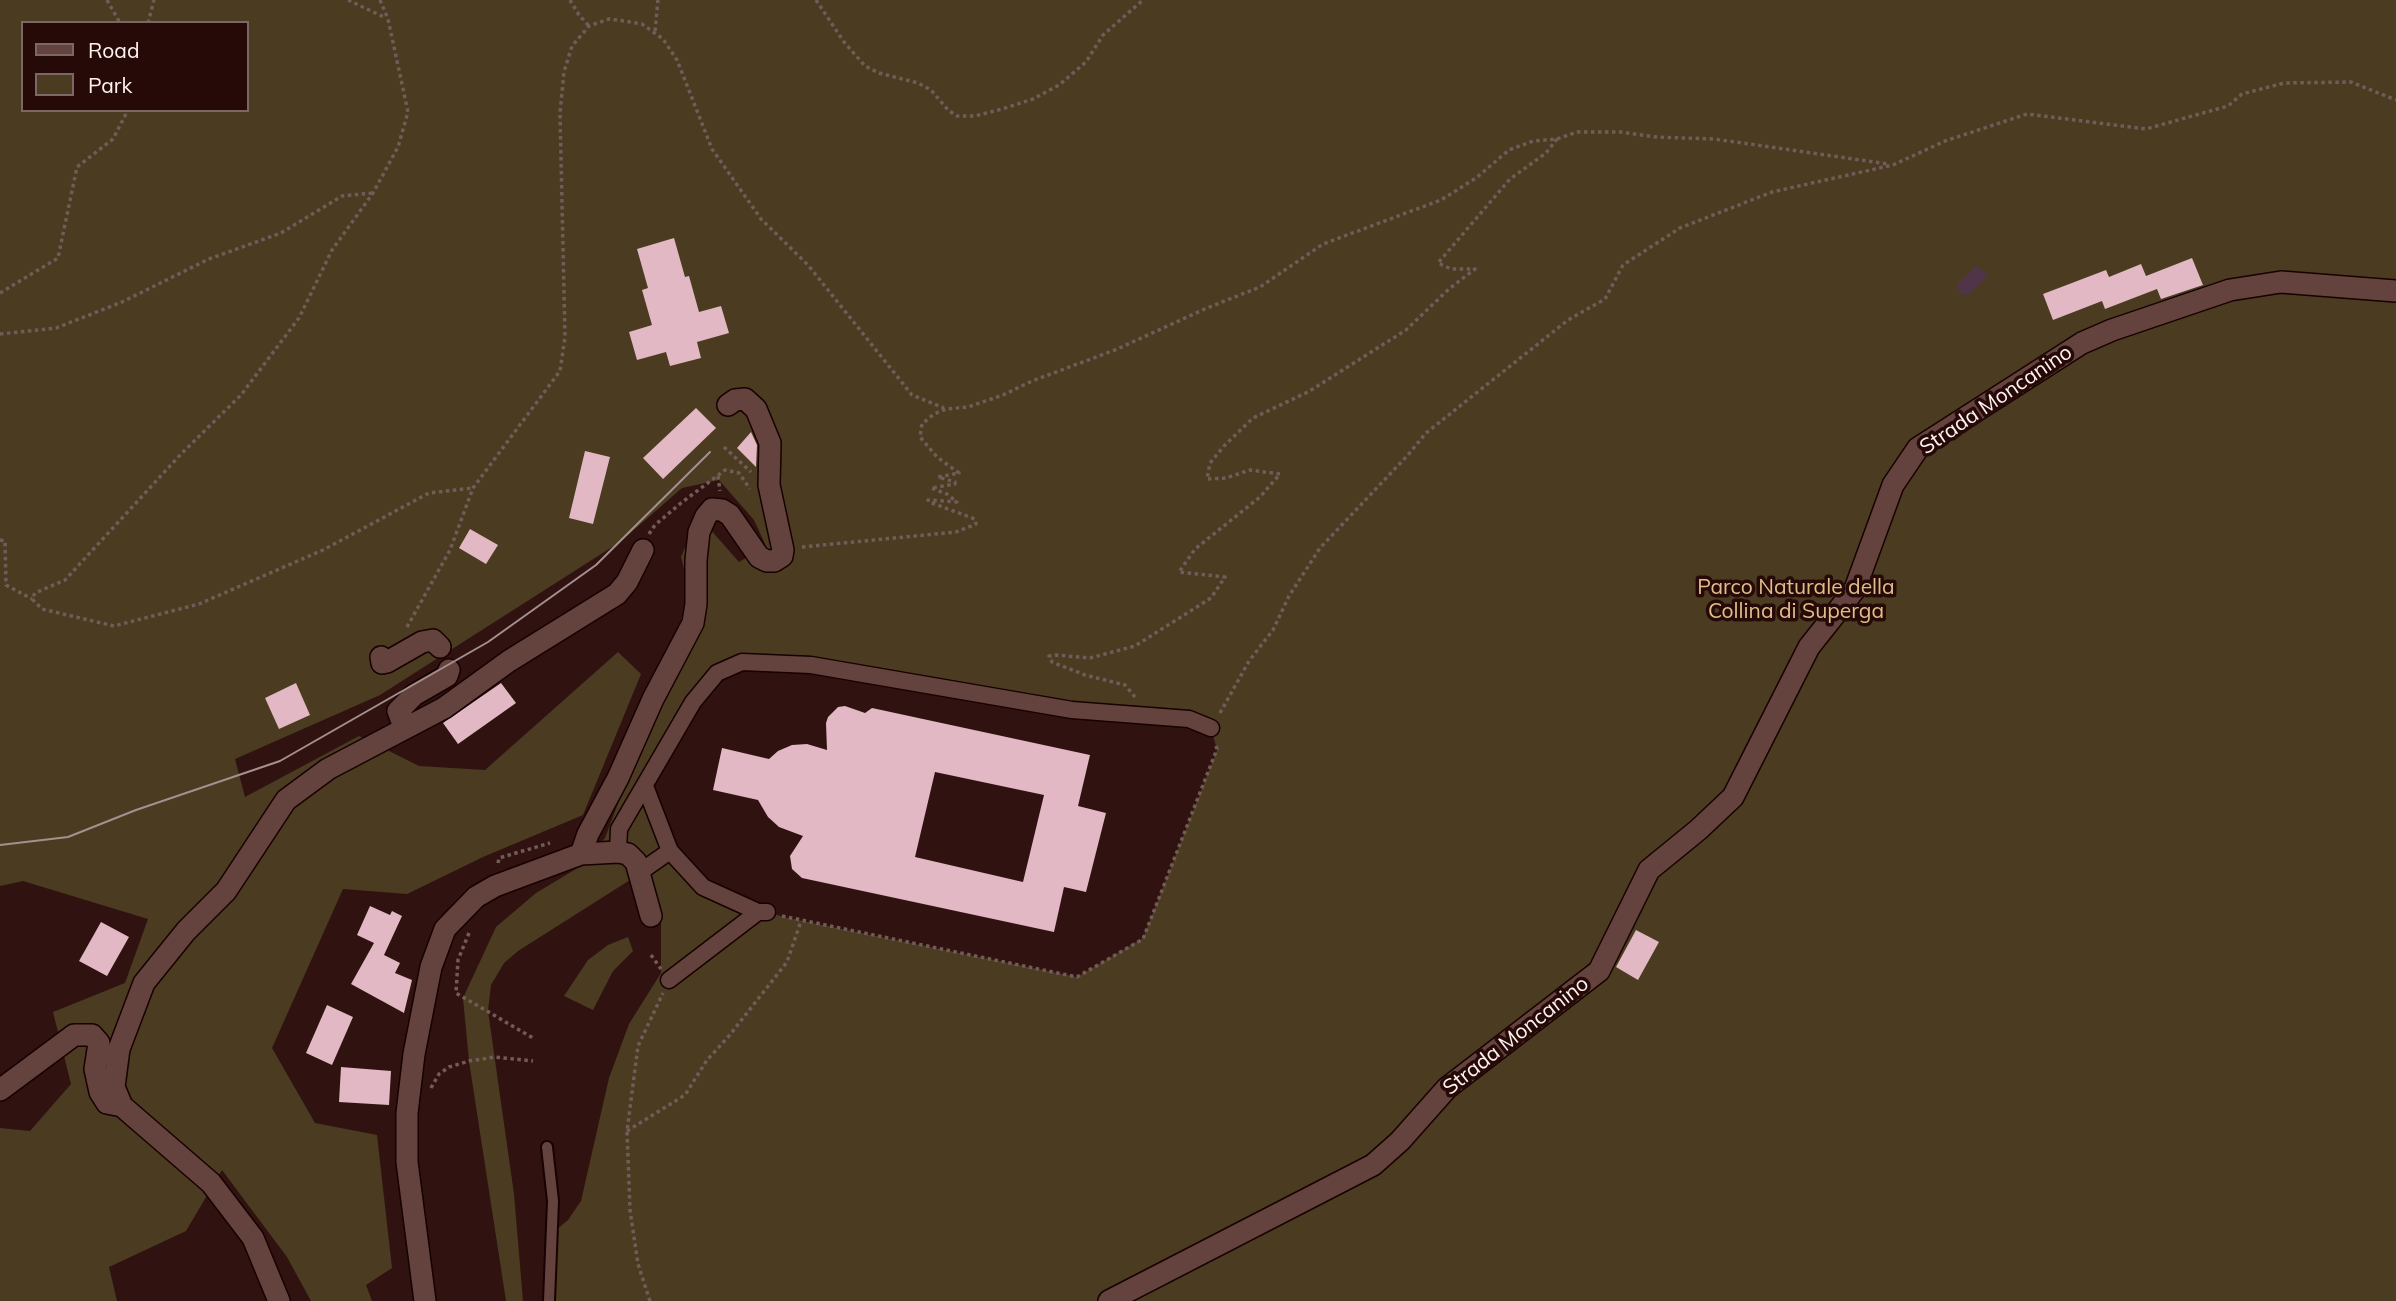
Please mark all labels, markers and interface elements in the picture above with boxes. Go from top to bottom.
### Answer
legend [21,21,248,112]
text: Road [88,37,139,63]
text: Park [88,72,132,98]
street label: Strada Moncanino [1915,340,2077,460]
park label: Parco Naturale della Collina di Superga [1697,575,1895,625]
street label: Strada Moncanino [1438,971,1594,1101]

